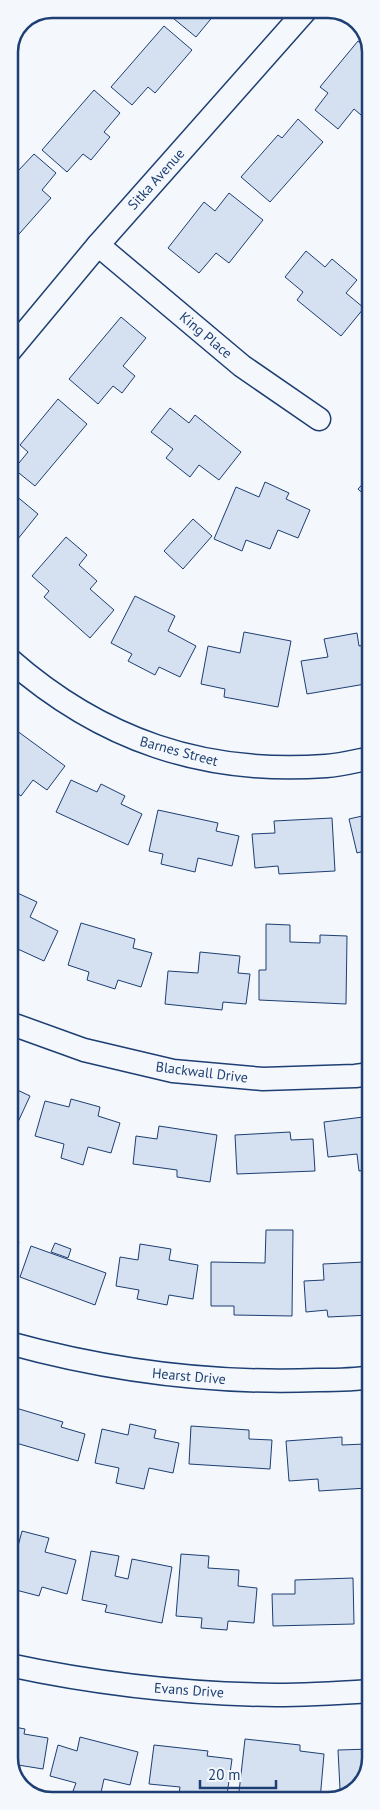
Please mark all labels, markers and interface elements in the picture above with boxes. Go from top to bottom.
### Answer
street label: Sitka Avenue [124,145,188,213]
street label: King Place [176,308,236,362]
street label: Barnes Street [138,732,220,770]
street label: Blackwall Drive [155,1057,249,1087]
street label: Hearst Drive [151,1364,227,1388]
street label: Evans Drive [154,1679,224,1701]
scale bar [200,1758,276,1790]
text: 20 m [208,1765,241,1784]

